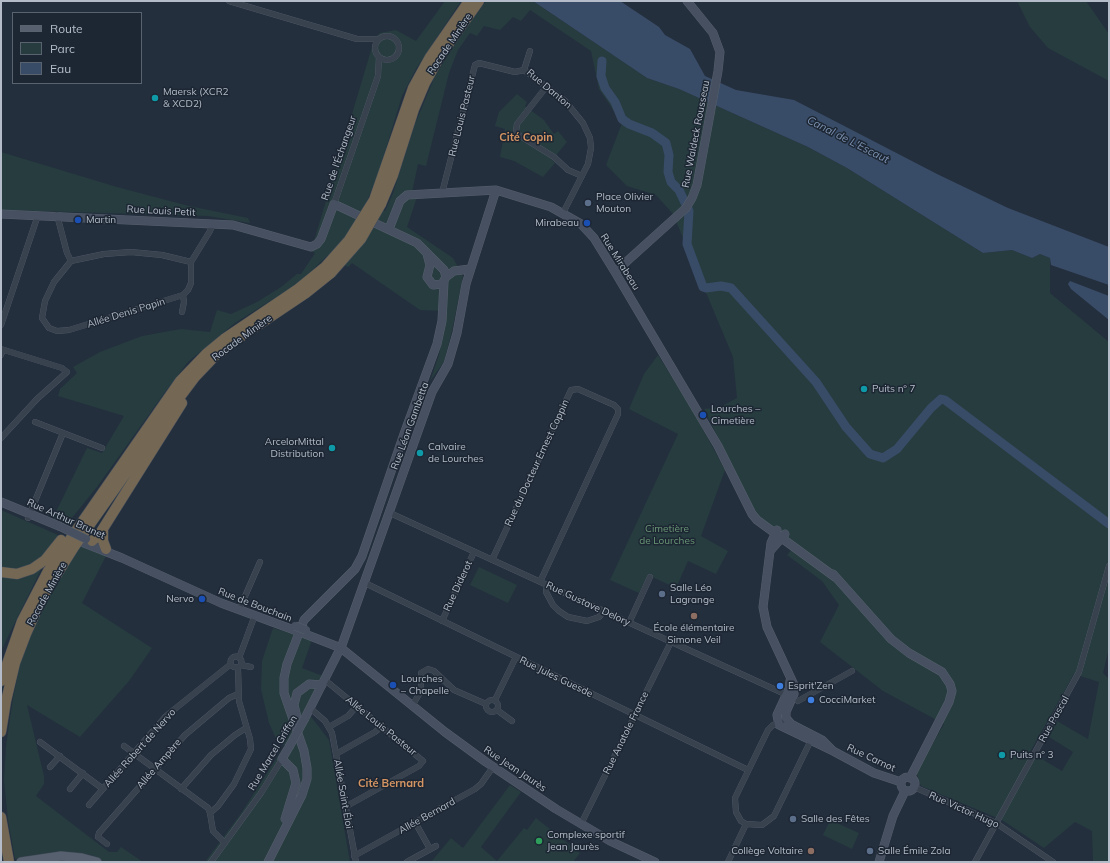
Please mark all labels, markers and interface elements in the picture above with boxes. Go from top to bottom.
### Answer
street label: Rocade Minière [425,11,475,77]
legend [12,12,142,84]
text: Route [50,21,83,36]
text: Parc [50,41,75,56]
text: Eau [50,61,71,76]
street label: Rue Danton [524,67,574,111]
street label: Rue Louis Pasteur [446,74,478,158]
street label: Rue Waldeck Rousseau [680,79,712,189]
place label: Maersk (XCR2 & XCD2) [163,86,229,110]
marker: Maersk (XCR2 & XCD2) [150,93,160,103]
street label: Rue de l'Échangeur [319,114,359,202]
water label: Canal de L'Escaut [805,114,891,166]
district label: Cité Copin [499,131,553,145]
place label: Place Olivier Mouton [596,191,653,214]
marker: Place Olivier Mouton [583,198,593,208]
street label: Rue Louis Petit [126,203,196,219]
place label: Martin [86,214,116,226]
marker: Martin [73,215,83,225]
place label: Mirabeau [535,217,579,229]
marker: Mirabeau [582,218,592,228]
street label: Rue Mirabeau [598,231,642,293]
street label: Allée Denis Papin [86,295,166,331]
street label: Rocade Minière [210,312,274,364]
street label: Rue Léon Gambetta [389,381,431,471]
place label: Puits n° 7 [872,383,916,395]
marker: Puits n° 7 [859,384,869,394]
street label: Rue du Docteur Ernest Coppin [502,398,572,528]
place label: Lourches – Cimetière [711,403,760,426]
marker: Lourches – Cimetière [698,410,708,420]
place label: ArcelorMittal Distribution [265,436,324,460]
place label: Calvaire de Lourches [428,441,484,464]
marker: ArcelorMittal Distribution [327,443,337,453]
marker: Calvaire de Lourches [415,448,425,458]
street label: Rue Arthur Brunet [25,496,107,542]
park label: Cimetière de Lourches [639,523,695,546]
street label: Rue Diderot [441,559,475,613]
street label: Rocade Minière [25,560,69,628]
street label: Rue Gustave Delory [544,579,632,629]
place label: Salle Léo Lagrange [670,582,714,606]
street label: Rue de Bouchain [216,585,294,625]
marker: Salle Léo Lagrange [657,589,667,599]
place label: Nervo [166,593,194,605]
marker: Nervo [197,594,207,604]
marker: École élémentaire Simone Veil [689,611,699,621]
place label: École élémentaire Simone Veil [653,622,735,646]
street label: Rue Jules Guesde [517,654,595,700]
place label: Lourches – Chapelle [401,673,449,696]
marker: Lourches – Chapelle [388,680,398,690]
place label: Esprit'Zen [788,680,834,692]
marker: Esprit'Zen [775,681,785,691]
street label: Rue Anatole France [601,690,651,776]
street label: Allée Louis Pasteur [343,694,419,758]
place label: CocciMarket [819,694,876,706]
street label: Rue Pascal [1036,694,1072,744]
marker: CocciMarket [806,695,816,705]
street label: Allée Robert de Nervo [102,706,178,790]
street label: Rue Marcel Griffon [246,713,300,793]
street label: Allée Ampère [134,737,184,791]
street label: Rue Carnot [845,742,897,774]
street label: Rue Jean Jaurès [481,744,549,794]
place label: Puits n° 3 [1010,749,1054,761]
marker: Puits n° 3 [997,750,1007,760]
street label: Allée Saint-Éloi [331,758,355,830]
district label: Cité Bernard [358,777,424,791]
street label: Rue Victor Hugo [927,789,1001,831]
street label: Allée Bernard [397,796,457,836]
place label: Salle des Fêtes [801,813,870,825]
marker: Salle des Fêtes [788,814,798,824]
place label: Complexe sportif Jean Jaurès [547,829,625,852]
marker: Complexe sportif Jean Jaurès [534,836,544,846]
place label: Collège Voltaire [731,845,803,857]
place label: Salle Émile Zola [878,845,950,857]
marker: Collège Voltaire [806,846,816,856]
marker: Salle Émile Zola [865,846,875,856]

